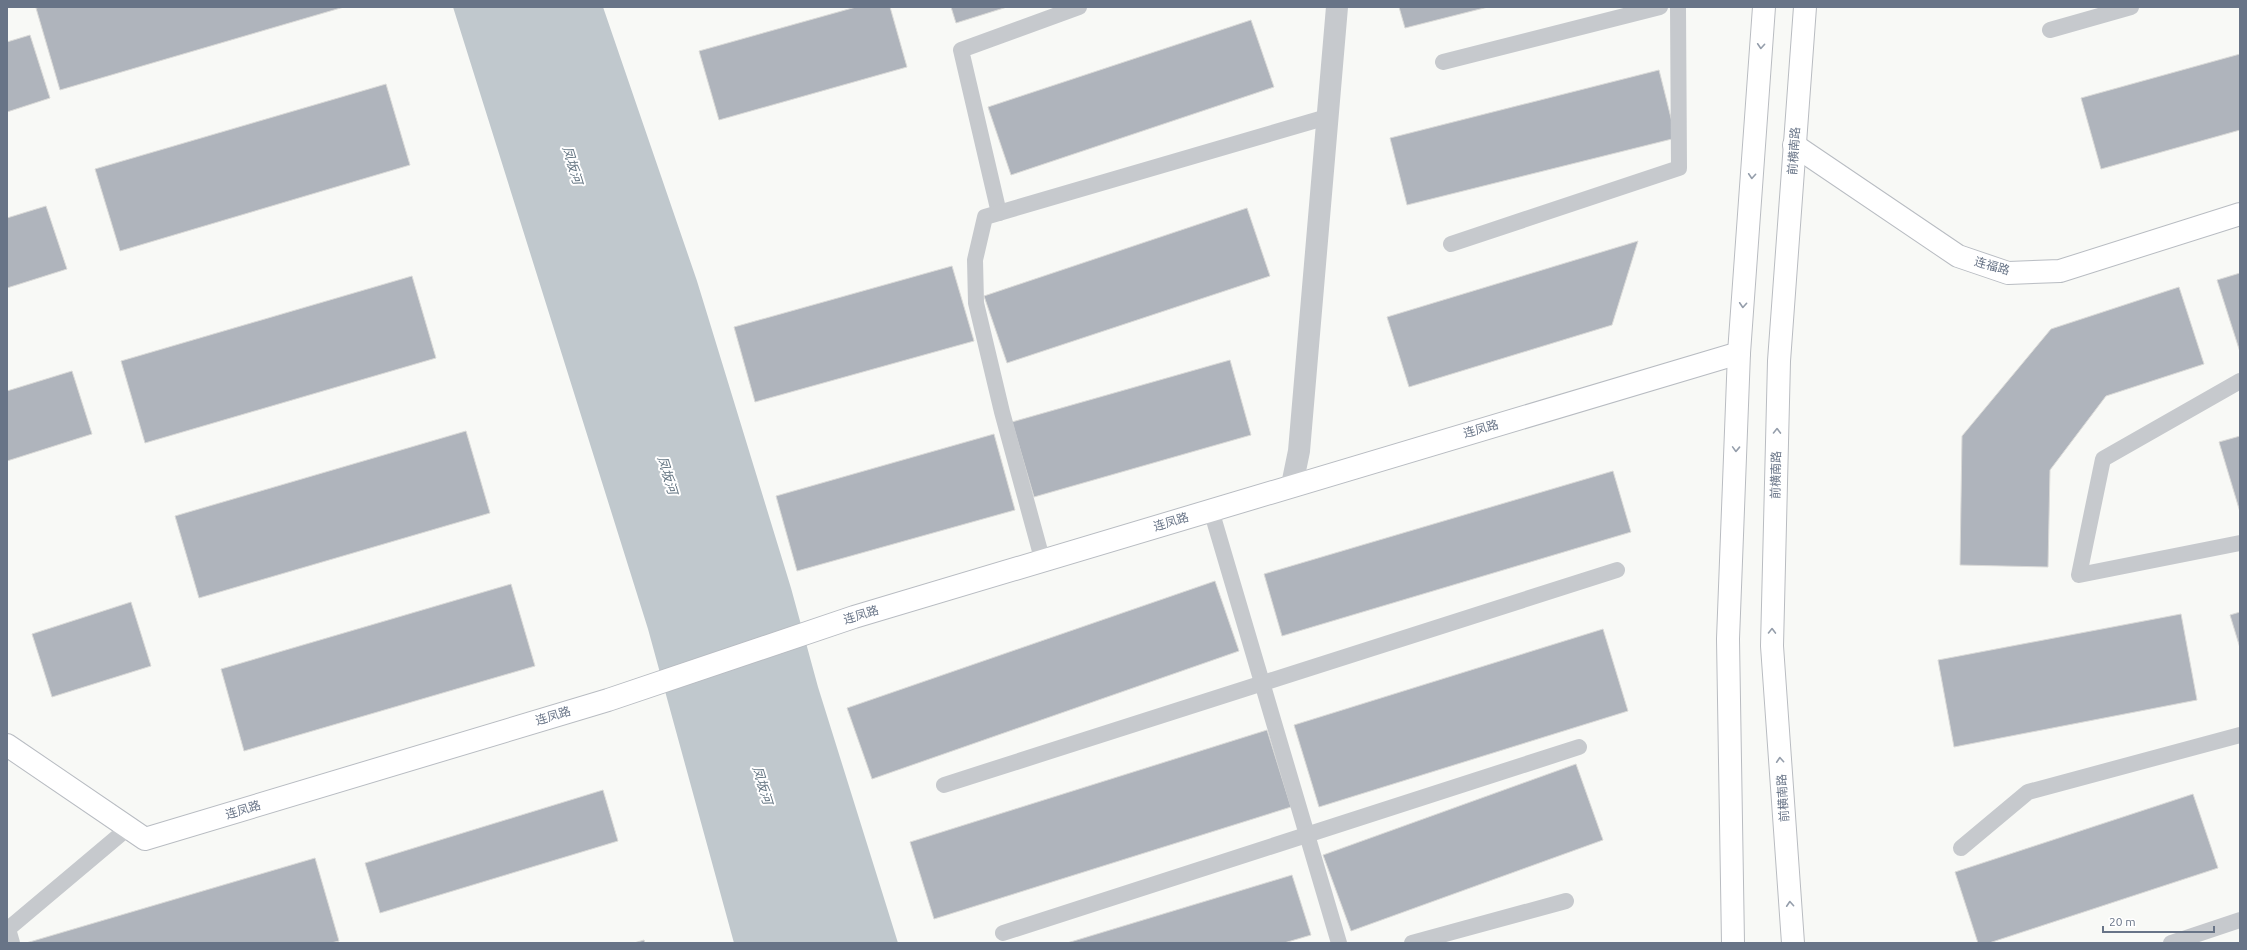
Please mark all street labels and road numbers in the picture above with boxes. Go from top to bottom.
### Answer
street label: 前横南路 [1785,127,1802,175]
street label: 连福路 [1973,254,2011,277]
street label: 连凤路 [1462,417,1500,440]
street label: 前横南路 [1769,451,1782,499]
street label: 连凤路 [1152,510,1190,533]
street label: 连凤路 [842,603,880,626]
street label: 连凤路 [534,704,572,727]
street label: 前横南路 [1774,774,1791,822]
street label: 连凤路 [224,798,262,821]

